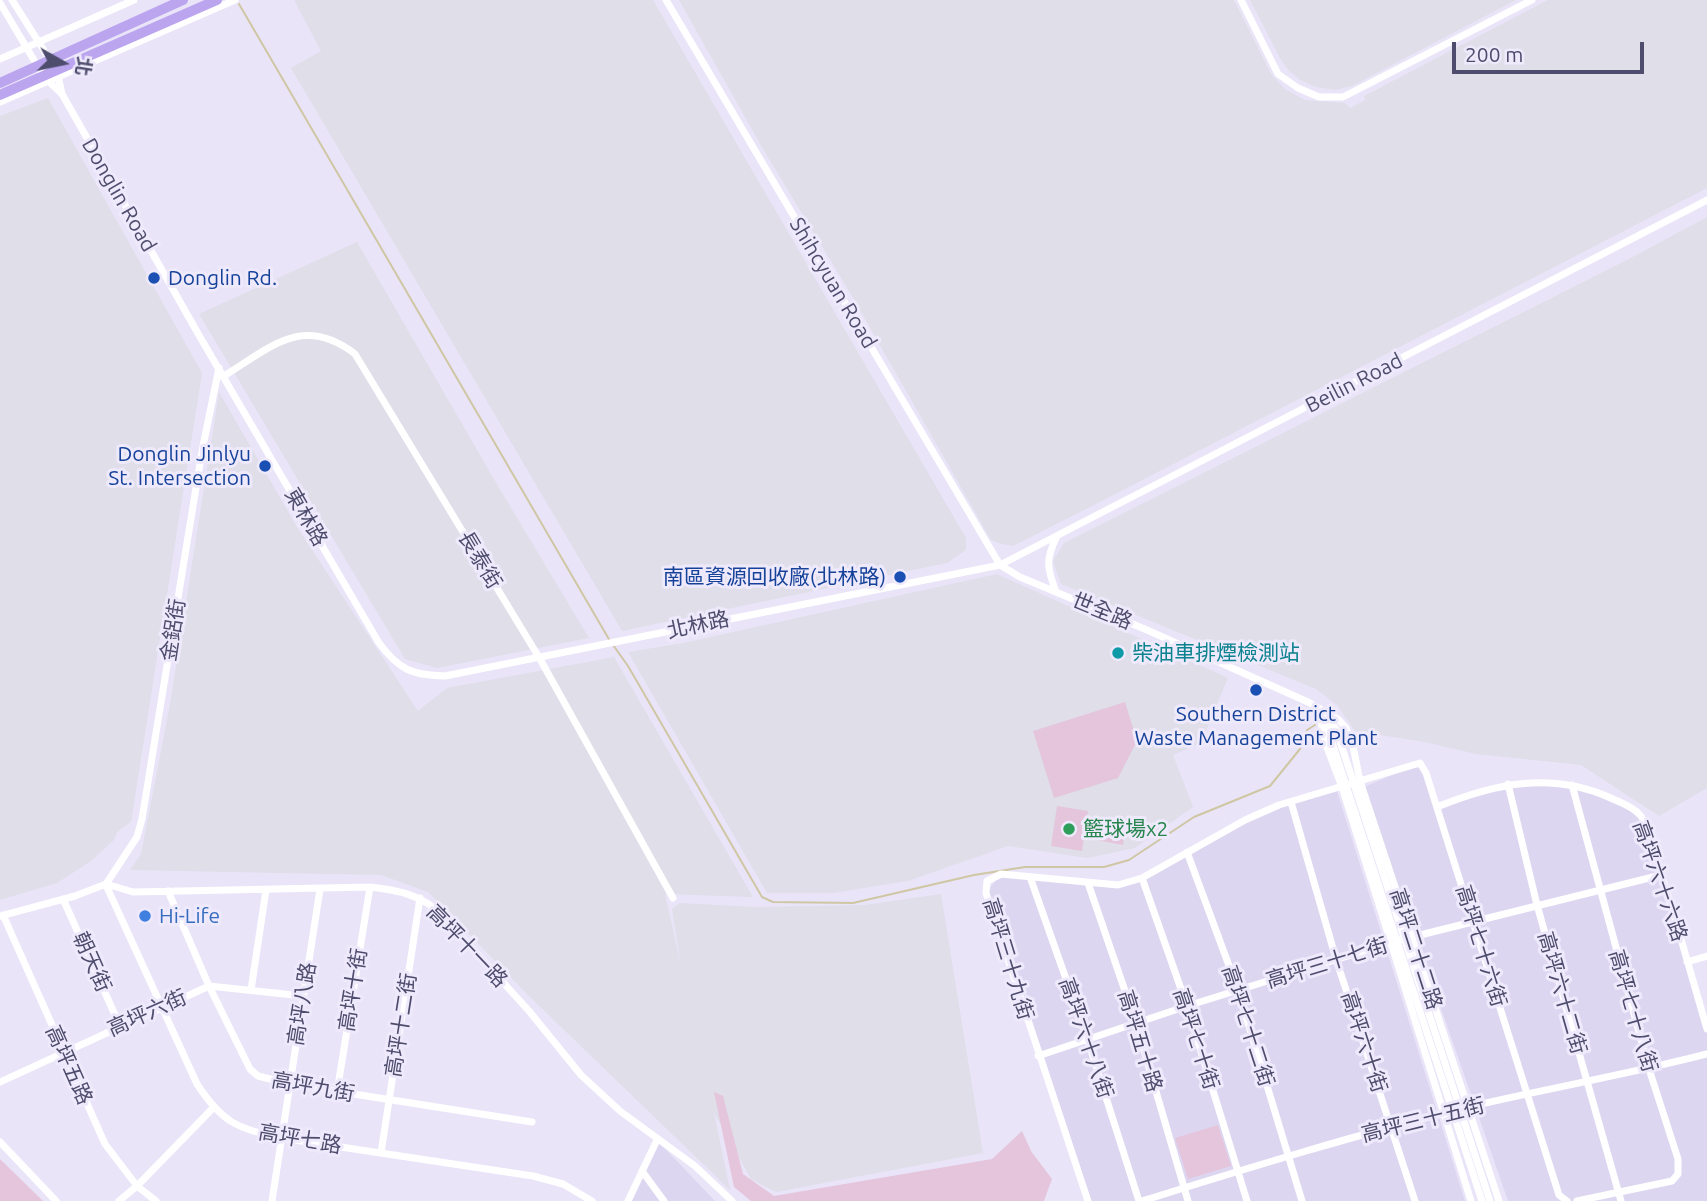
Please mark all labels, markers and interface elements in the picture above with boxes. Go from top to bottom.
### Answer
north arrow [28,28,98,98]
scale bar [1455,28,1648,72]
text: 200 m [1465,42,1523,66]
text: 北 [71,55,96,77]
street label: Donglin Road [76,134,162,256]
street label: Shihcyuan Road [784,213,882,353]
place label: Donglin Rd. [168,265,277,291]
marker: Donglin Rd. [146,270,162,286]
street label: Beilin Road [1301,348,1407,418]
place label: Donglin Jinlyu St. Intersection [108,441,251,491]
marker: Donglin Jinlyu St. Intersection [257,458,273,474]
street label: 東林路 [279,483,333,551]
street label: 長泰街 [453,527,507,593]
place label: 南區資源回收廠(北林路) [663,564,886,590]
marker: 南區資源回收廠(北林路) [892,569,908,585]
street label: 世全路 [1068,588,1136,634]
street label: 金鋁街 [156,597,190,663]
street label: 北林路 [665,606,731,644]
place label: 柴油車排煙檢測站 [1132,640,1300,666]
marker: 柴油車排煙檢測站 [1110,645,1126,661]
marker: Southern District Waste Management Plant [1248,682,1264,698]
place label: Southern District Waste Management Plant [1135,701,1377,751]
place label: 籃球場x2 [1083,816,1168,842]
street label: 高坪六十六路 [1628,817,1692,945]
marker: 籃球場x2 [1061,821,1077,837]
street label: 高坪七十六街 [1451,882,1511,1010]
street label: 高坪二十二路 [1385,885,1447,1013]
street label: 高坪三十九街 [978,895,1038,1023]
street label: 高坪十一路 [421,899,513,993]
place label: Hi-Life [159,903,220,929]
marker: Hi-Life [137,908,153,924]
street label: 朝天街 [68,928,116,996]
street label: 高坪六十二街 [1533,929,1591,1057]
street label: 高坪三十七街 [1263,933,1391,993]
street label: 高坪十街 [334,947,372,1033]
street label: 高坪七十八街 [1604,947,1662,1075]
street label: 高坪八路 [283,961,321,1047]
street label: 高坪七十二街 [1217,962,1279,1090]
street label: 高坪十二街 [380,971,422,1079]
street label: 高坪六十八街 [1054,974,1118,1102]
street label: 高坪六街 [104,984,190,1042]
street label: 高坪七十街 [1168,985,1224,1093]
street label: 高坪五十路 [1113,987,1167,1095]
street label: 高坪六十街 [1336,988,1392,1096]
street label: 高坪五路 [40,1022,98,1108]
street label: 高坪九街 [269,1067,357,1107]
street label: 高坪三十五街 [1359,1093,1487,1147]
street label: 高坪七路 [256,1119,344,1159]

